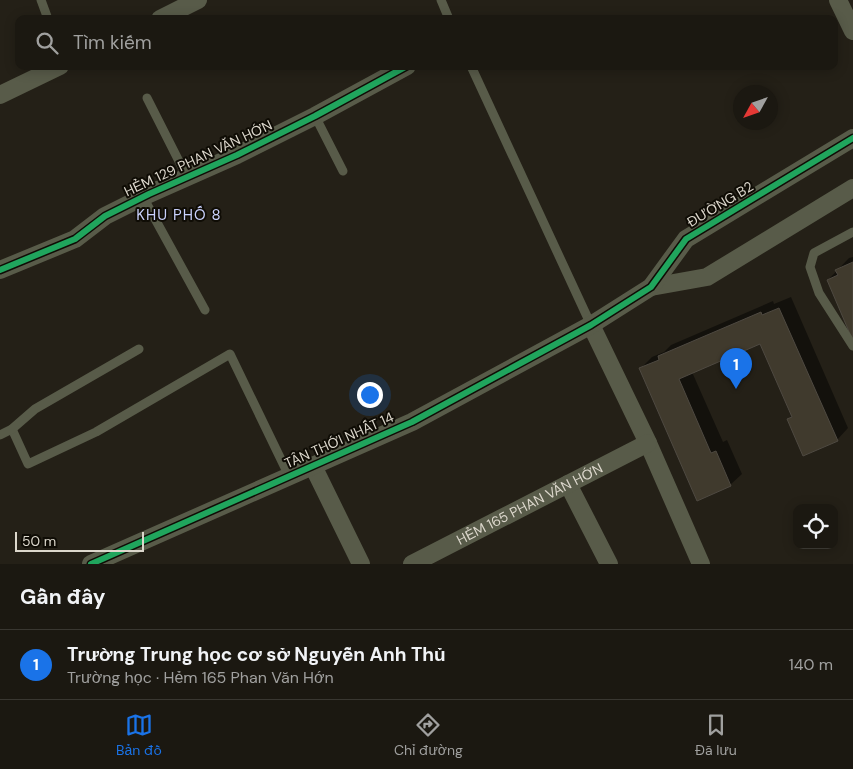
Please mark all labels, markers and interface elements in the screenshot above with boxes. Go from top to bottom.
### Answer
search box [15,15,838,70]
icon: search [33,29,61,57]
text: Tìm kiếm [73,30,152,55]
north arrow [733,85,778,130]
street label: HẺM 129 PHAN VĂN HỚN [121,116,275,200]
street label: ĐƯỜNG B2 [683,177,757,231]
district label: KHU PHỐ 8 [136,205,222,225]
pin: 1 [720,348,752,389]
your location [357,382,383,408]
street label: TÂN THỚI NHẤT 14 [282,408,397,472]
street label: HẺM 165 PHAN VĂN HỚN [453,459,606,549]
map controls [793,504,838,549]
button: locate [793,504,838,549]
scale bar [15,529,144,552]
text: 50 m [22,532,56,550]
text: Gần đây [20,583,106,611]
text: Trường Trung học cơ sở Nguyễn Anh Thủ [67,642,446,667]
text: 1 [33,654,39,675]
text: 140 m [789,654,833,675]
text: Trường học · Hẻm 165 Phan Văn Hớn [67,667,334,688]
tab: Bản đồ [116,711,162,759]
tab: Chỉ đường [394,711,463,759]
tab: Đã lưu [695,711,737,759]

